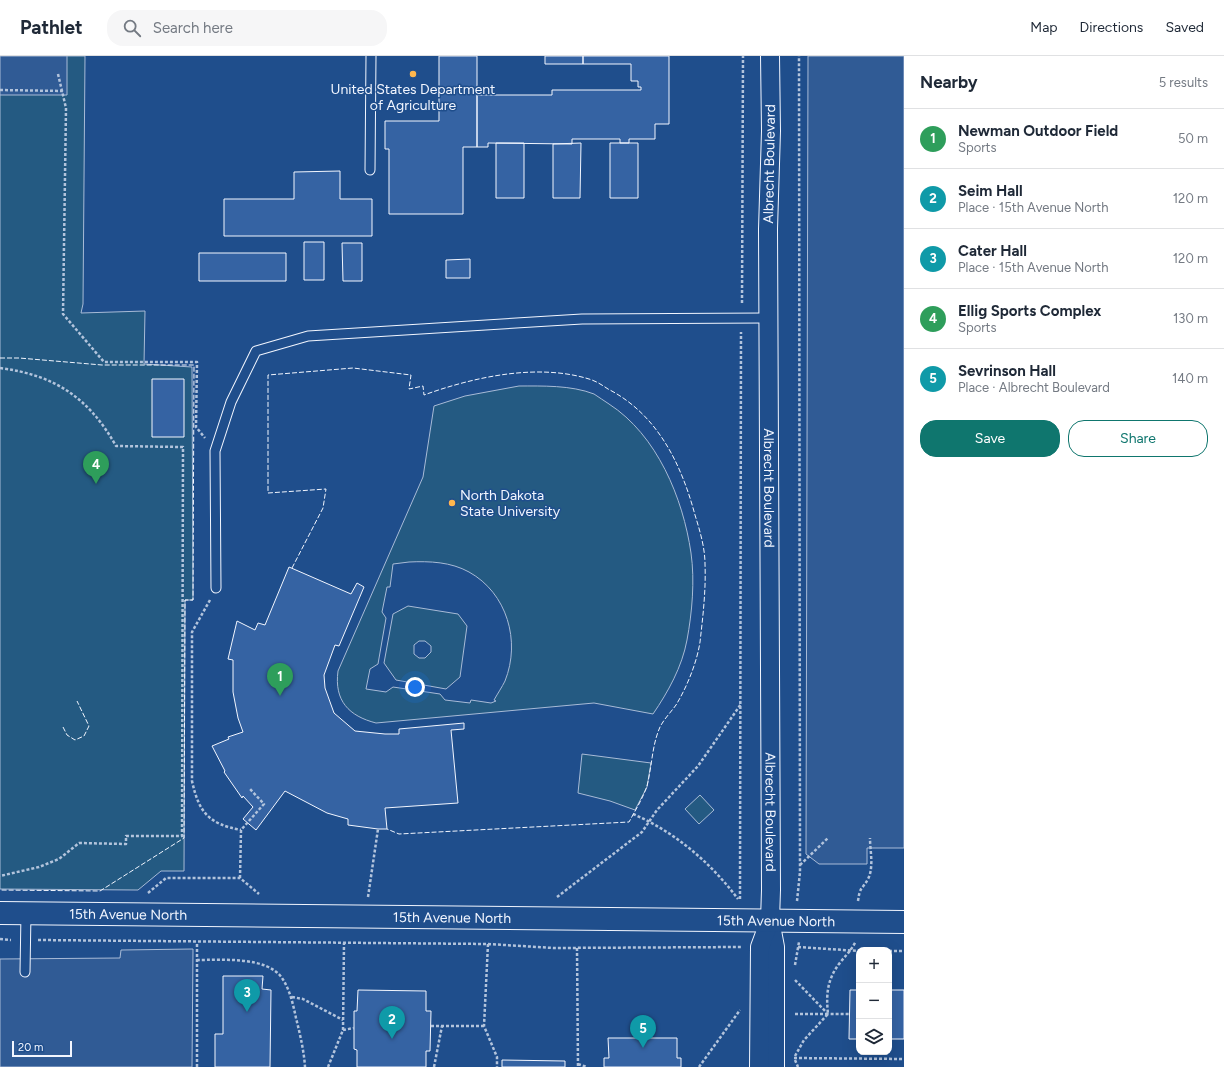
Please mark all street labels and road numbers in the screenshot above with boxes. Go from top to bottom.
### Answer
street label: Albrecht Boulevard [760,104,779,224]
street label: Albrecht Boulevard [760,428,777,548]
street label: Albrecht Boulevard [761,752,779,872]
street label: 15th Avenue North [69,906,187,924]
street label: 15th Avenue North [393,909,511,927]
street label: 15th Avenue North [717,912,835,930]

